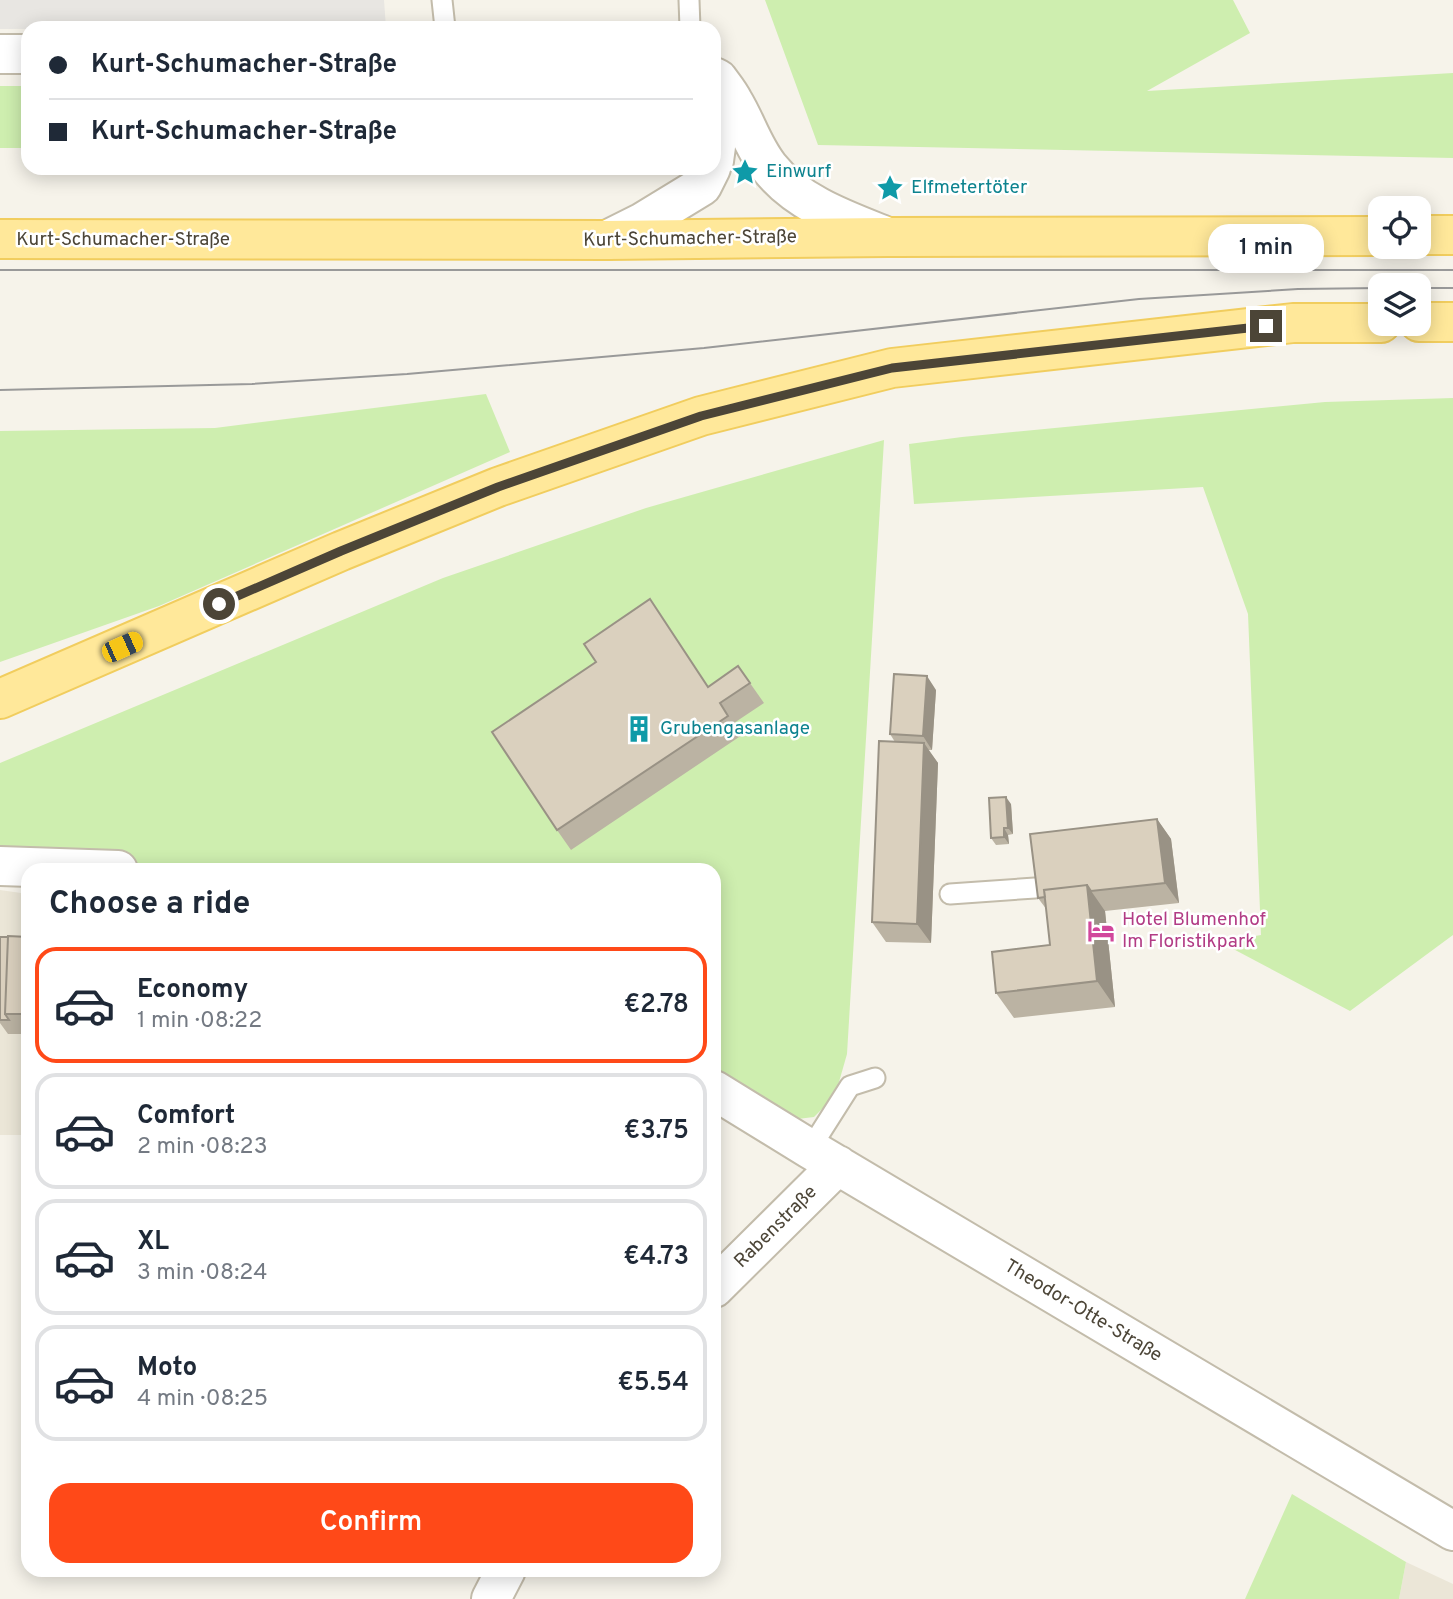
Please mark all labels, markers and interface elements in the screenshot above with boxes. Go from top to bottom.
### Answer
text: Kurt-Schumacher-Straße [91,49,397,82]
text: Kurt-Schumacher-Straße [91,116,397,149]
place icon: Einwurf [730,157,760,187]
place label: Einwurf [766,160,832,184]
place icon: Elfmetertöter [875,173,905,203]
place label: Elfmetertöter [911,176,1028,200]
map controls [1368,196,1431,336]
button: locate [1368,196,1431,259]
callout: 1 min [1208,224,1324,274]
street label: Kurt-Schumacher-Straße [583,225,797,253]
street label: Kurt-Schumacher-Straße [16,228,230,252]
text: 1 min [1239,234,1293,263]
button: layers [1368,273,1431,336]
route end [1250,310,1282,342]
route start [203,588,235,620]
car [99,629,146,665]
building icon: Grubengasanlage [624,714,654,744]
place label: Grubengasanlage [660,717,810,741]
text: Choose a ride [49,885,250,925]
place label: Hotel Blumenhof Im Floristikpark [1122,908,1267,954]
hotel icon: Hotel Blumenhof Im Floristikpark [1086,916,1116,946]
icon: car [53,974,116,1037]
text: Economy [137,974,248,1007]
text: €2.78 [624,989,689,1022]
text: 1 min · 08:22 [137,1007,262,1036]
icon: car [53,1100,116,1163]
text: Comfort [137,1100,235,1133]
text: €3.75 [624,1115,689,1148]
text: 2 min · 08:23 [137,1133,267,1162]
street label: Rabenstraße [730,1181,822,1273]
icon: car [53,1226,116,1289]
text: XL [137,1226,169,1259]
text: €4.73 [623,1241,689,1274]
street label: Theodor-Otte-Straße [1000,1254,1166,1368]
text: 3 min · 08:24 [137,1259,267,1288]
icon: car [53,1352,116,1415]
text: Moto [137,1352,197,1385]
text: €5.54 [617,1367,689,1400]
text: 4 min · 08:25 [137,1385,268,1414]
button: Confirm [49,1483,693,1563]

